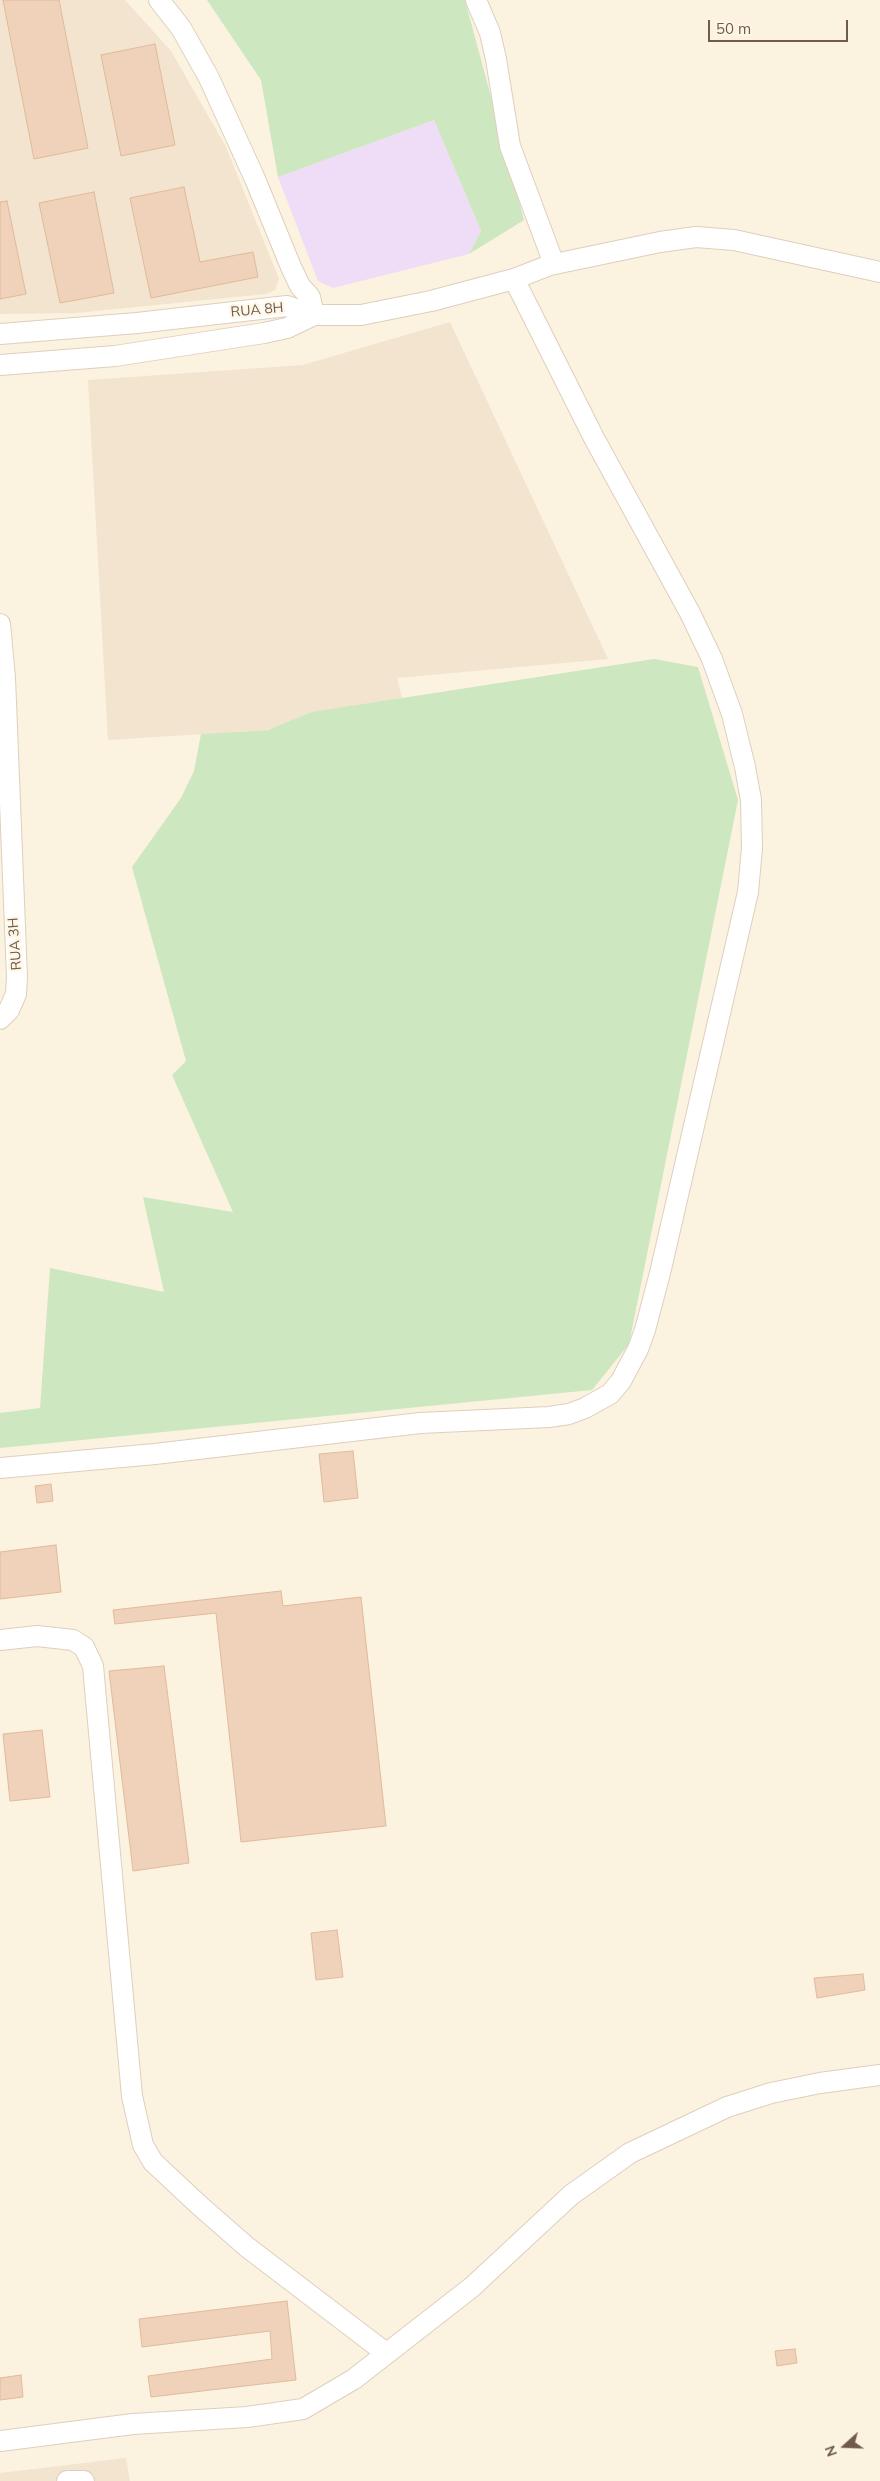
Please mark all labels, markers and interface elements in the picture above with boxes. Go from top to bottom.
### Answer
scale bar [710,10,850,42]
text: 50 m [716,19,751,38]
street label: RUA 8H [230,299,284,321]
street label: RUA 3H [5,917,25,971]
north arrow [820,2421,870,2471]
text: N [821,2443,841,2459]

